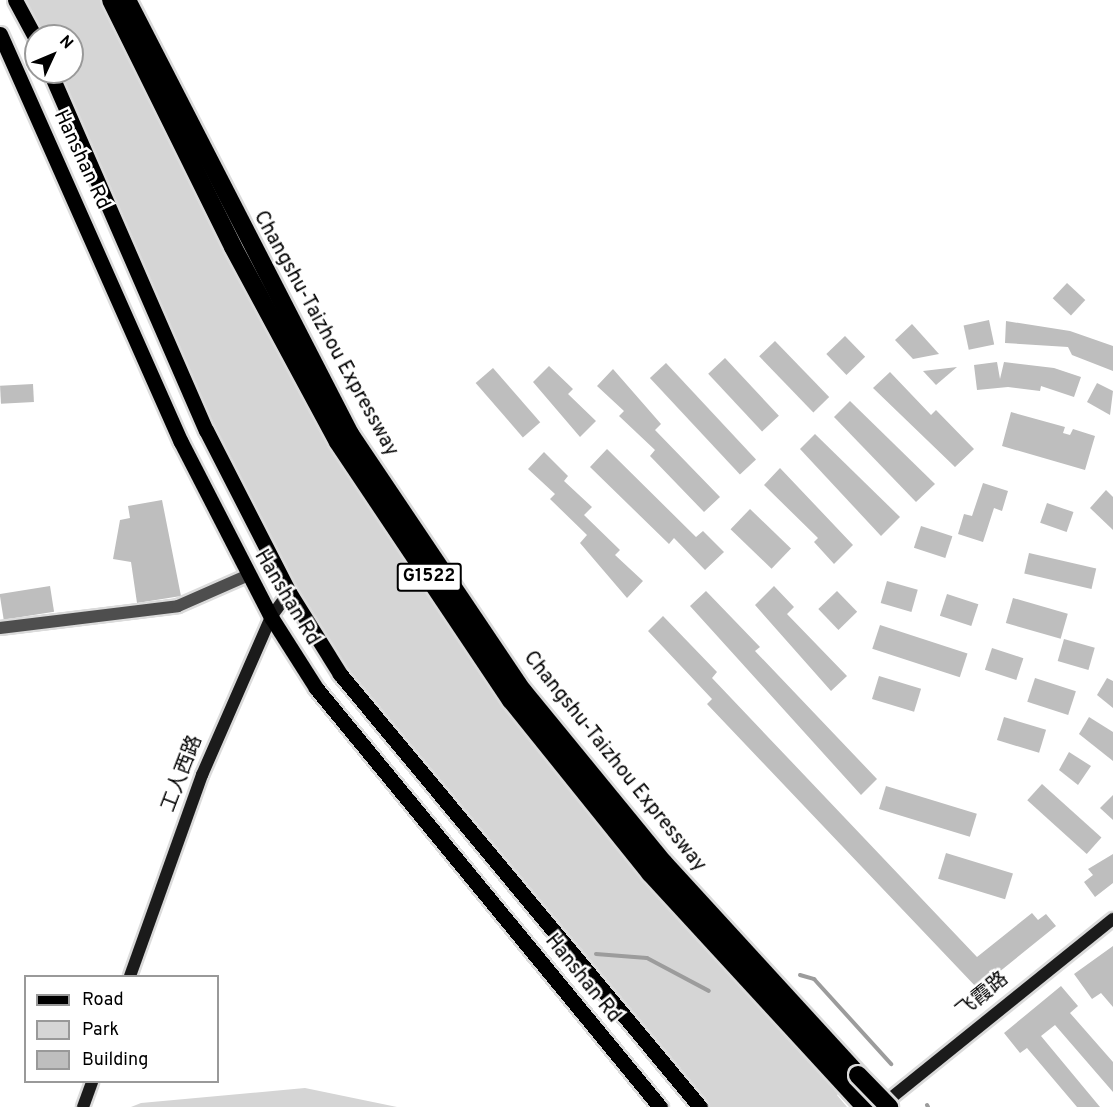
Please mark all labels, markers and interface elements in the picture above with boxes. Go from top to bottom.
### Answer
north arrow [24,24,84,84]
text: N [54,32,77,54]
street label: Hanshan Rd [48,106,114,214]
street label: Changshu-Taizhou Expressway [247,207,403,461]
street label: Hanshan Rd [248,546,324,650]
road number: G1522 [396,562,462,592]
street label: Changshu-Taizhou Expressway [518,647,710,877]
street label: 工人西路 [157,732,209,816]
street label: Hanshan Rd [539,930,625,1028]
street label: 飞霞路 [952,968,1014,1024]
legend [24,975,219,1083]
text: Road [82,989,124,1012]
text: Park [82,1019,119,1042]
text: Building [82,1049,148,1072]

